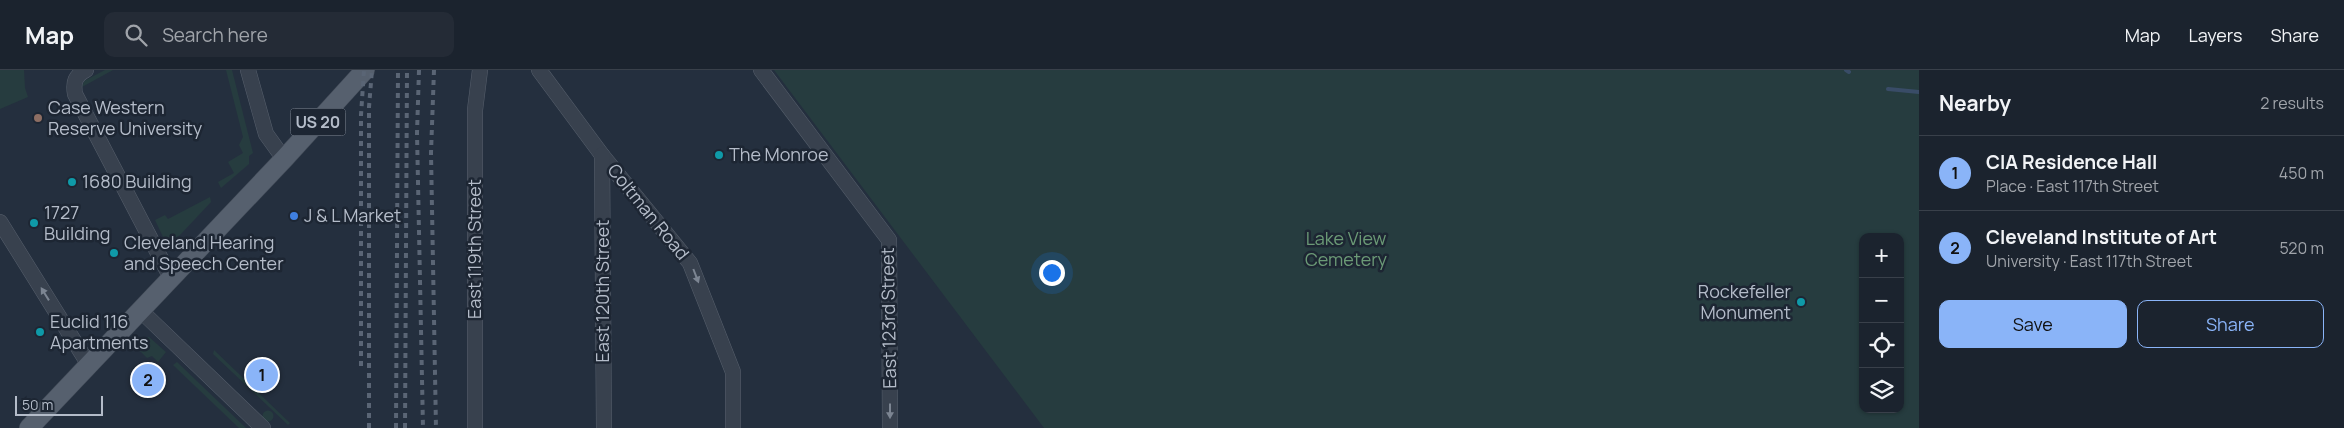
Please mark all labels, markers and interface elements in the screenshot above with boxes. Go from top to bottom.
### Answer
search box [104,12,454,57]
text: Map [25,18,74,51]
icon: search [122,21,150,49]
text: Search here [162,22,268,48]
text: Map [2125,23,2160,47]
text: Layers [2188,23,2242,47]
text: Share [2270,23,2319,47]
text: Nearby [1939,89,2011,117]
text: 2 results [2260,92,2324,114]
place label: Case Western Reserve University [48,95,203,140]
road number: US 20 [290,108,346,136]
marker: Case Western Reserve University [32,112,44,124]
place label: The Monroe [729,142,829,166]
marker: The Monroe [713,149,725,161]
text: CIA Residence Hall [1986,149,2157,175]
street label: Coltman Road [603,158,695,264]
text: 1 [1951,162,1959,184]
text: 450 m [2279,162,2324,184]
place label: 1680 Building [82,169,192,193]
text: Place · East 117th Street [1986,175,2159,197]
marker: 1680 Building [66,176,78,188]
street label: East 119th Street [462,179,486,319]
place label: 1727 Building [44,200,110,245]
place label: J & L Market [304,203,401,227]
marker: J & L Market [288,210,300,222]
marker: 1727 Building [28,217,40,229]
street label: East 120th Street [590,219,614,363]
text: Cleveland Institute of Art [1986,224,2217,250]
park label: Lake View Cemetery [1305,226,1388,271]
place label: Cleveland Hearing and Speech Center [124,230,284,275]
map controls [1859,233,1904,413]
button: + [1859,233,1904,278]
text: 2 [1950,237,1960,259]
text: 520 m [2280,237,2324,259]
marker: Cleveland Hearing and Speech Center [108,247,120,259]
street label: East 123rd Street [875,247,901,389]
text: University · East 117th Street [1986,250,2192,272]
your location [1039,260,1065,286]
one-way arrow [692,269,700,283]
button: − [1859,278,1904,323]
place label: Rockefeller Monument [1698,279,1792,324]
one-way arrow [40,288,50,301]
marker: Rockefeller Monument [1795,296,1807,308]
button: Save [1939,300,2127,348]
button: Share [2137,300,2324,348]
place label: Euclid 116 Apartments [50,309,149,354]
button: locate [1859,323,1904,368]
marker: Euclid 116 Apartments [34,326,46,338]
pin: 1 [246,356,278,394]
pin: 2 [132,361,164,399]
button: layers [1859,368,1904,413]
scale bar [15,393,102,416]
text: 50 m [22,395,53,414]
one-way arrow [886,403,894,419]

